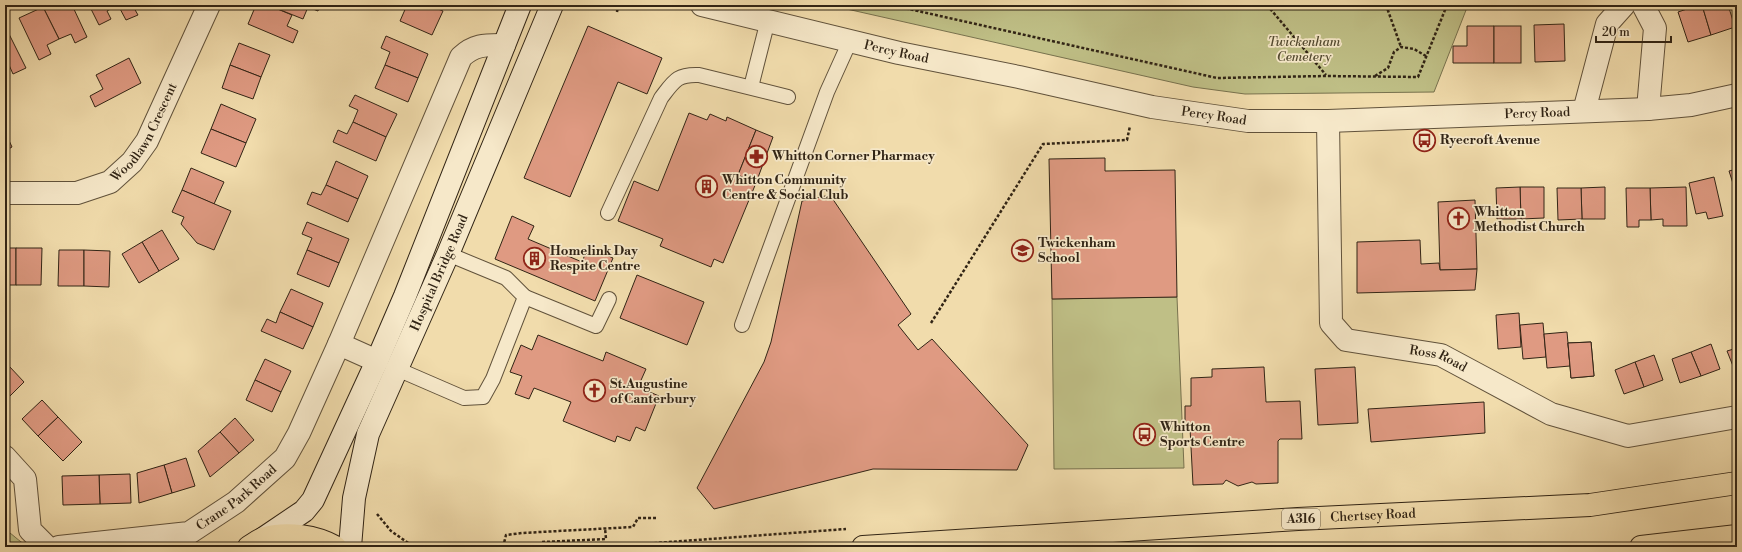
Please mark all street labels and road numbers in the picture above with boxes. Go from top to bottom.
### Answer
street label: Percy Road [862,37,931,67]
street label: Woodlawn Crescent [107,80,181,186]
street label: Percy Road [1180,103,1248,129]
street label: Percy Road [1504,104,1571,122]
street label: Hospital Bridge Road [407,211,472,334]
street label: Ross Road [1408,342,1470,376]
street label: Crane Park Road [193,461,280,534]
street label: Chertsey Road [1330,505,1417,525]
road number: A316 [1282,509,1320,529]

